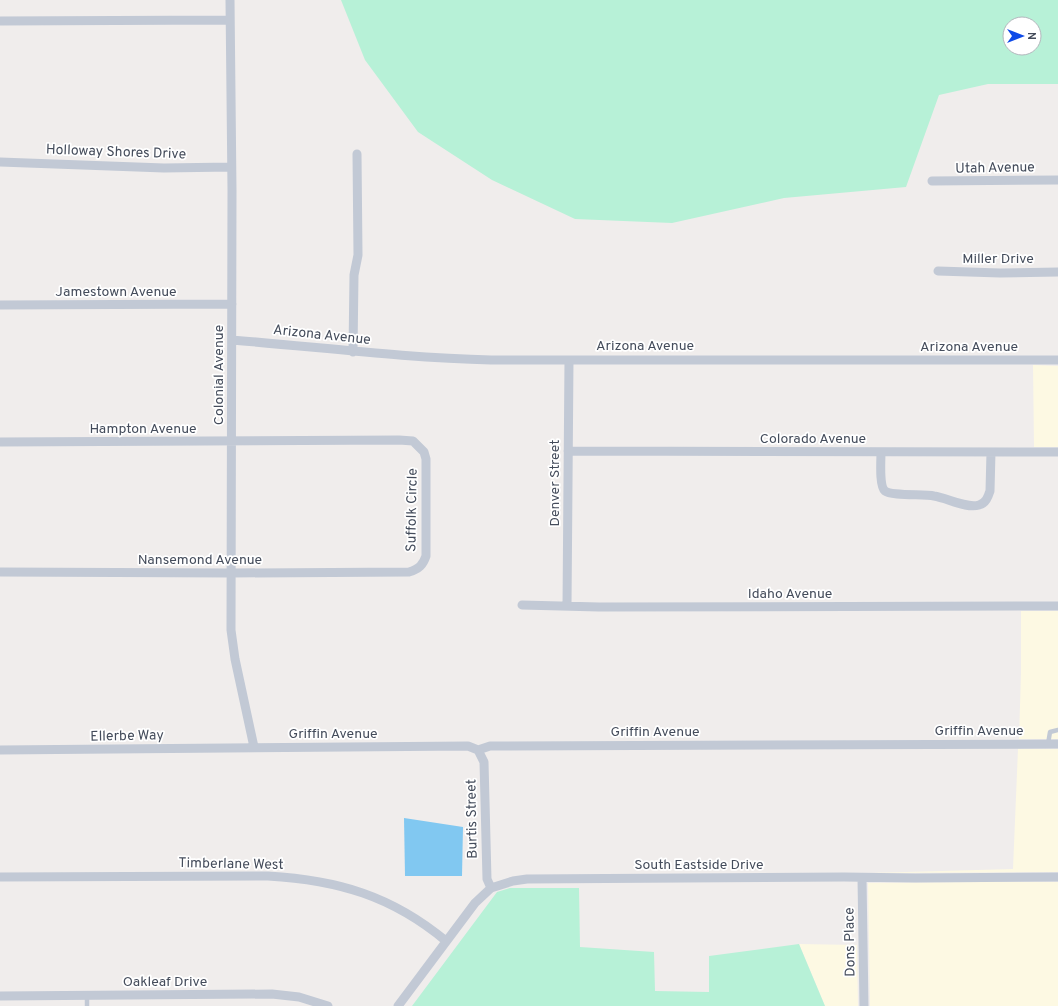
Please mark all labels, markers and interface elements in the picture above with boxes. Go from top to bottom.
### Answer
north arrow [1002,16,1042,56]
text: N [1024,32,1038,40]
street label: Holloway Shores Drive [46,142,186,163]
street label: Utah Avenue [955,159,1035,178]
street label: Miller Drive [962,251,1034,268]
street label: Jamestown Avenue [55,284,177,301]
street label: Arizona Avenue [272,322,371,349]
street label: Colonial Avenue [211,325,228,425]
street label: Arizona Avenue [596,338,694,355]
street label: Arizona Avenue [920,339,1018,356]
street label: Hampton Avenue [89,421,197,438]
street label: Colorado Avenue [760,431,866,448]
street label: Denver Street [547,440,564,526]
street label: Suffolk Circle [403,468,422,552]
street label: Nansemond Avenue [138,552,262,569]
street label: Idaho Avenue [748,586,832,603]
street label: Griffin Avenue [935,723,1023,740]
street label: Griffin Avenue [611,724,699,741]
street label: Griffin Avenue [289,726,377,743]
street label: Ellerbe Way [90,727,164,746]
street label: Burtis Street [463,779,482,859]
street label: Timberlane West [178,855,284,874]
street label: South Eastside Drive [634,857,764,874]
street label: Dons Place [841,907,860,977]
street label: Oakleaf Drive [123,974,207,991]

